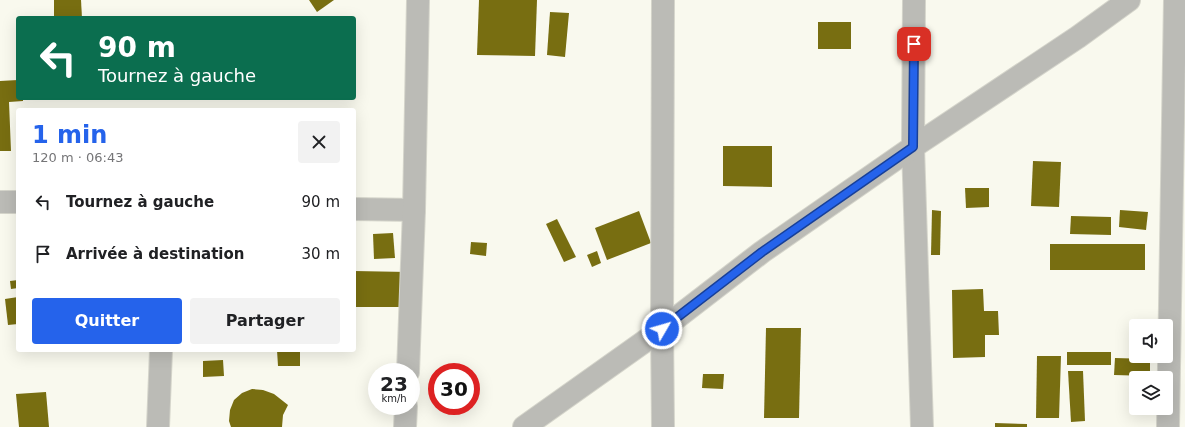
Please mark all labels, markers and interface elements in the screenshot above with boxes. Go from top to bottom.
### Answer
pin [897,27,931,61]
text: 90 m [98,31,176,64]
icon: left [32,32,84,84]
icon: arrive [903,33,925,55]
text: Tournez à gauche [98,65,256,86]
text: 1 min [32,121,107,149]
button: close [298,121,340,163]
text: 120 m · 06:43 [32,150,123,165]
icon: left [32,191,54,213]
text: Tournez à gauche [66,193,214,211]
text: 90 m [302,193,340,211]
icon: arrive [32,243,54,265]
text: Arrivée à destination [66,245,244,263]
text: 30 m [302,245,340,263]
button: Quitter [32,298,182,344]
button: Partager [190,298,340,344]
position arrow [641,308,683,350]
map controls [1129,319,1173,415]
button: sound [1129,319,1173,363]
speed limit sign: 30 [428,363,480,415]
button: layers [1129,371,1173,415]
text: 23 [380,372,408,396]
text: km/h [381,393,407,404]

